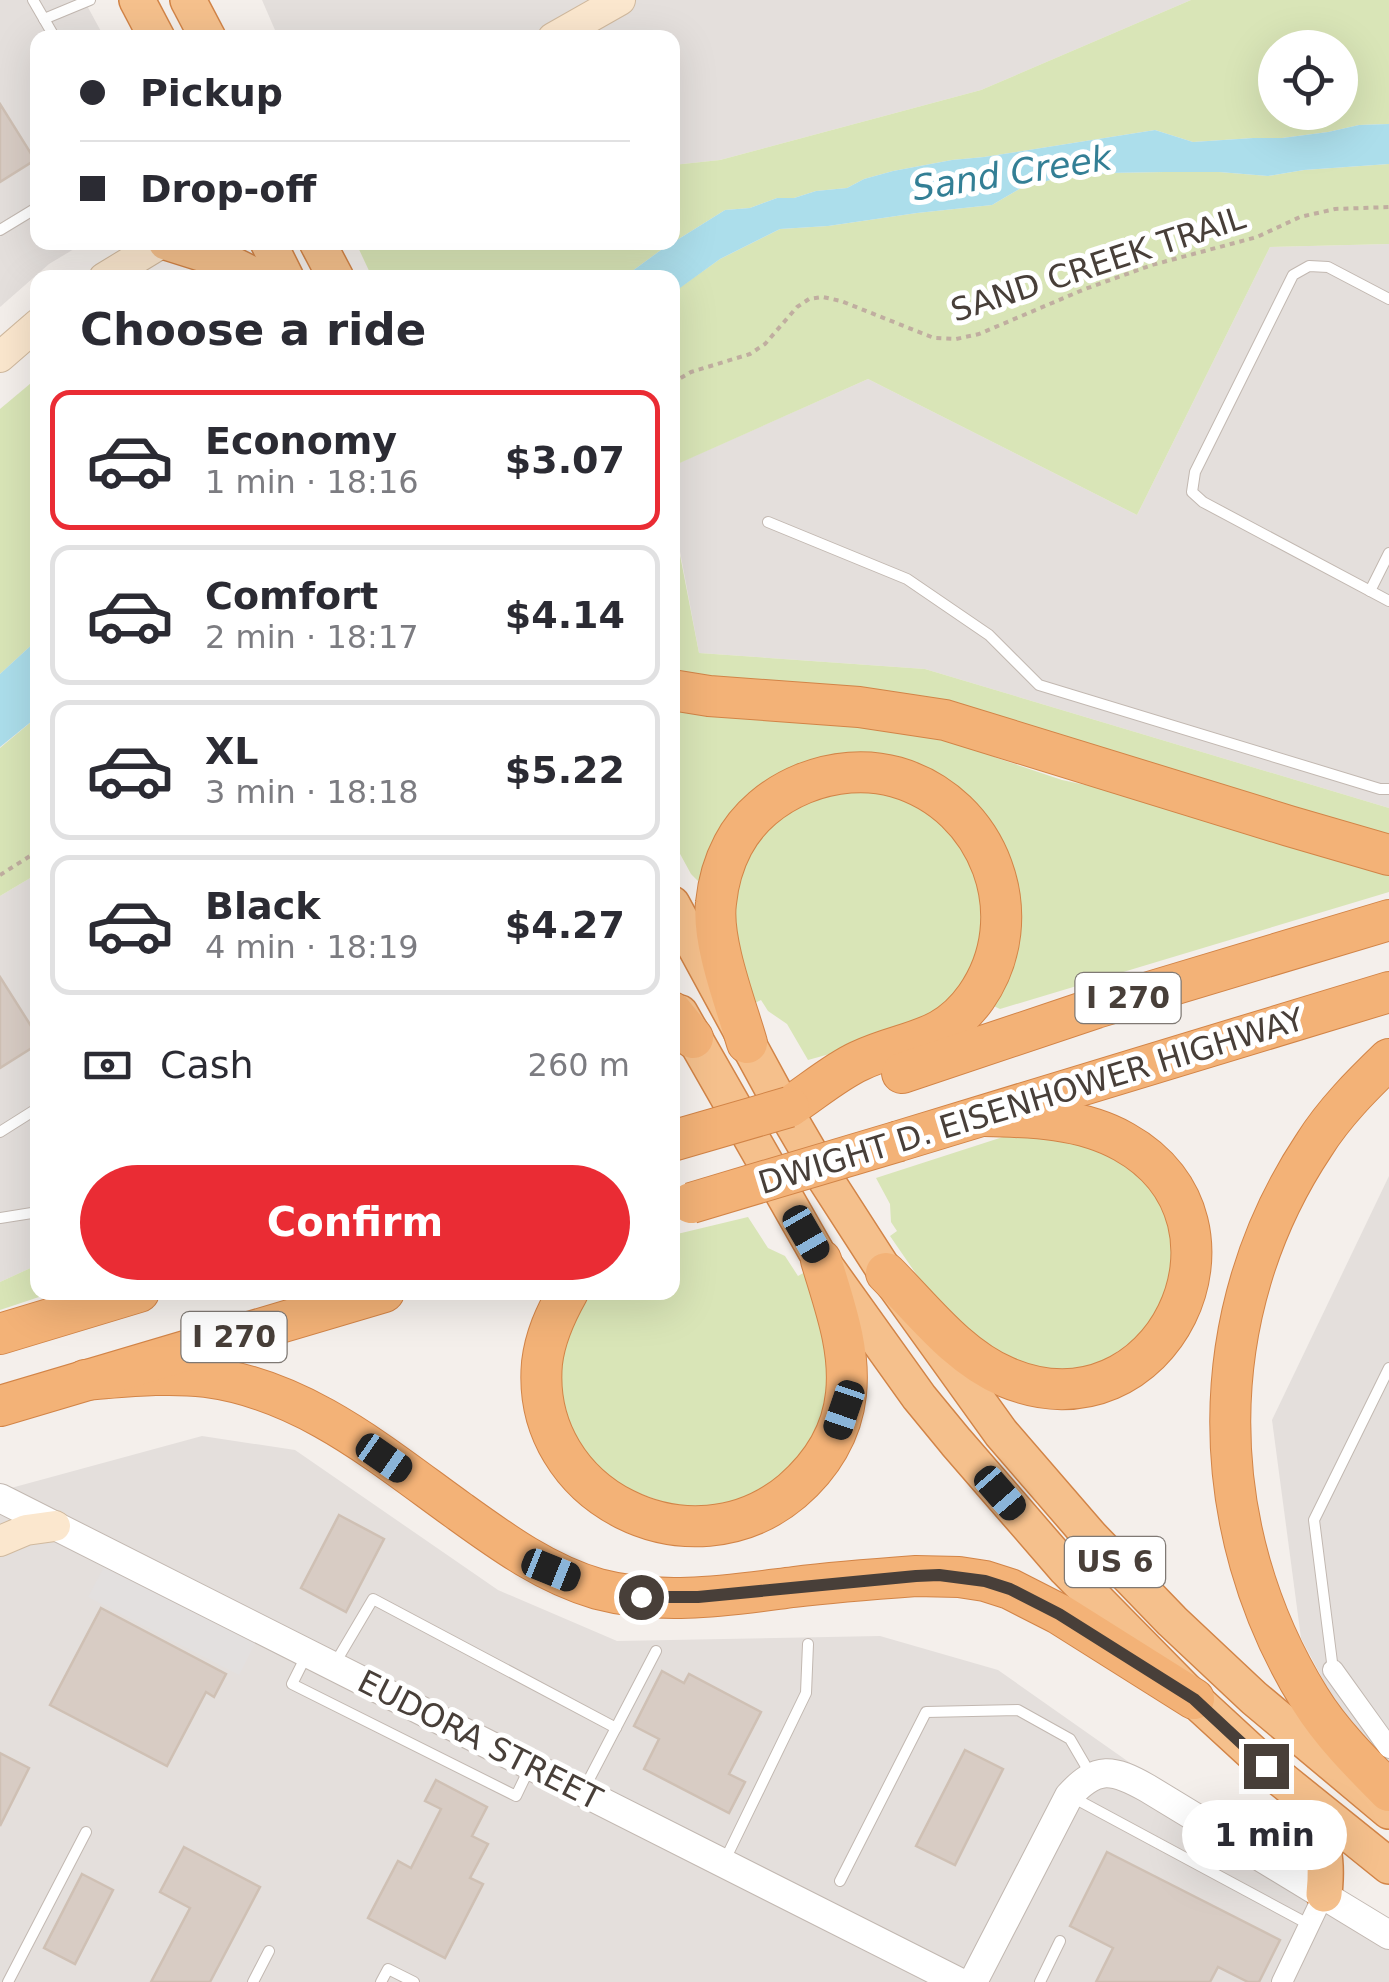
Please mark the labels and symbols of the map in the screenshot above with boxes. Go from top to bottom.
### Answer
water label: Sand Creek [909,137,1116,209]
street label: SAND CREEK TRAIL [946,198,1250,330]
road number: I 270 [1076,973,1180,1023]
street label: DWIGHT D. EISENHOWER HIGHWAY [754,1000,1309,1202]
car [778,1201,834,1267]
road number: I 270 [182,1312,286,1362]
car [820,1377,868,1443]
car [351,1429,417,1487]
car [969,1461,1031,1525]
road number: US 6 [1065,1537,1165,1587]
car [518,1545,584,1595]
route start [619,1575,664,1620]
street label: EUDORA STREET [352,1662,609,1818]
route end [1244,1744,1289,1789]
callout: 1 min [1184,1801,1348,1871]

